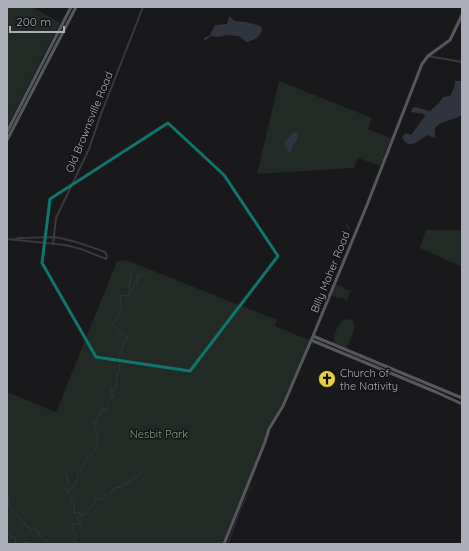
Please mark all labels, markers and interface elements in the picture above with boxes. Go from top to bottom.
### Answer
scale bar [10,8,64,34]
text: 200 m [16,14,51,29]
street label: Old Brownsville Road [62,69,116,175]
street label: Billy Maher Road [307,229,353,315]
place label: Church of the Nativity [340,366,398,393]
church icon: Church of the Nativity [317,369,337,389]
park label: Nesbit Park [130,427,188,441]

